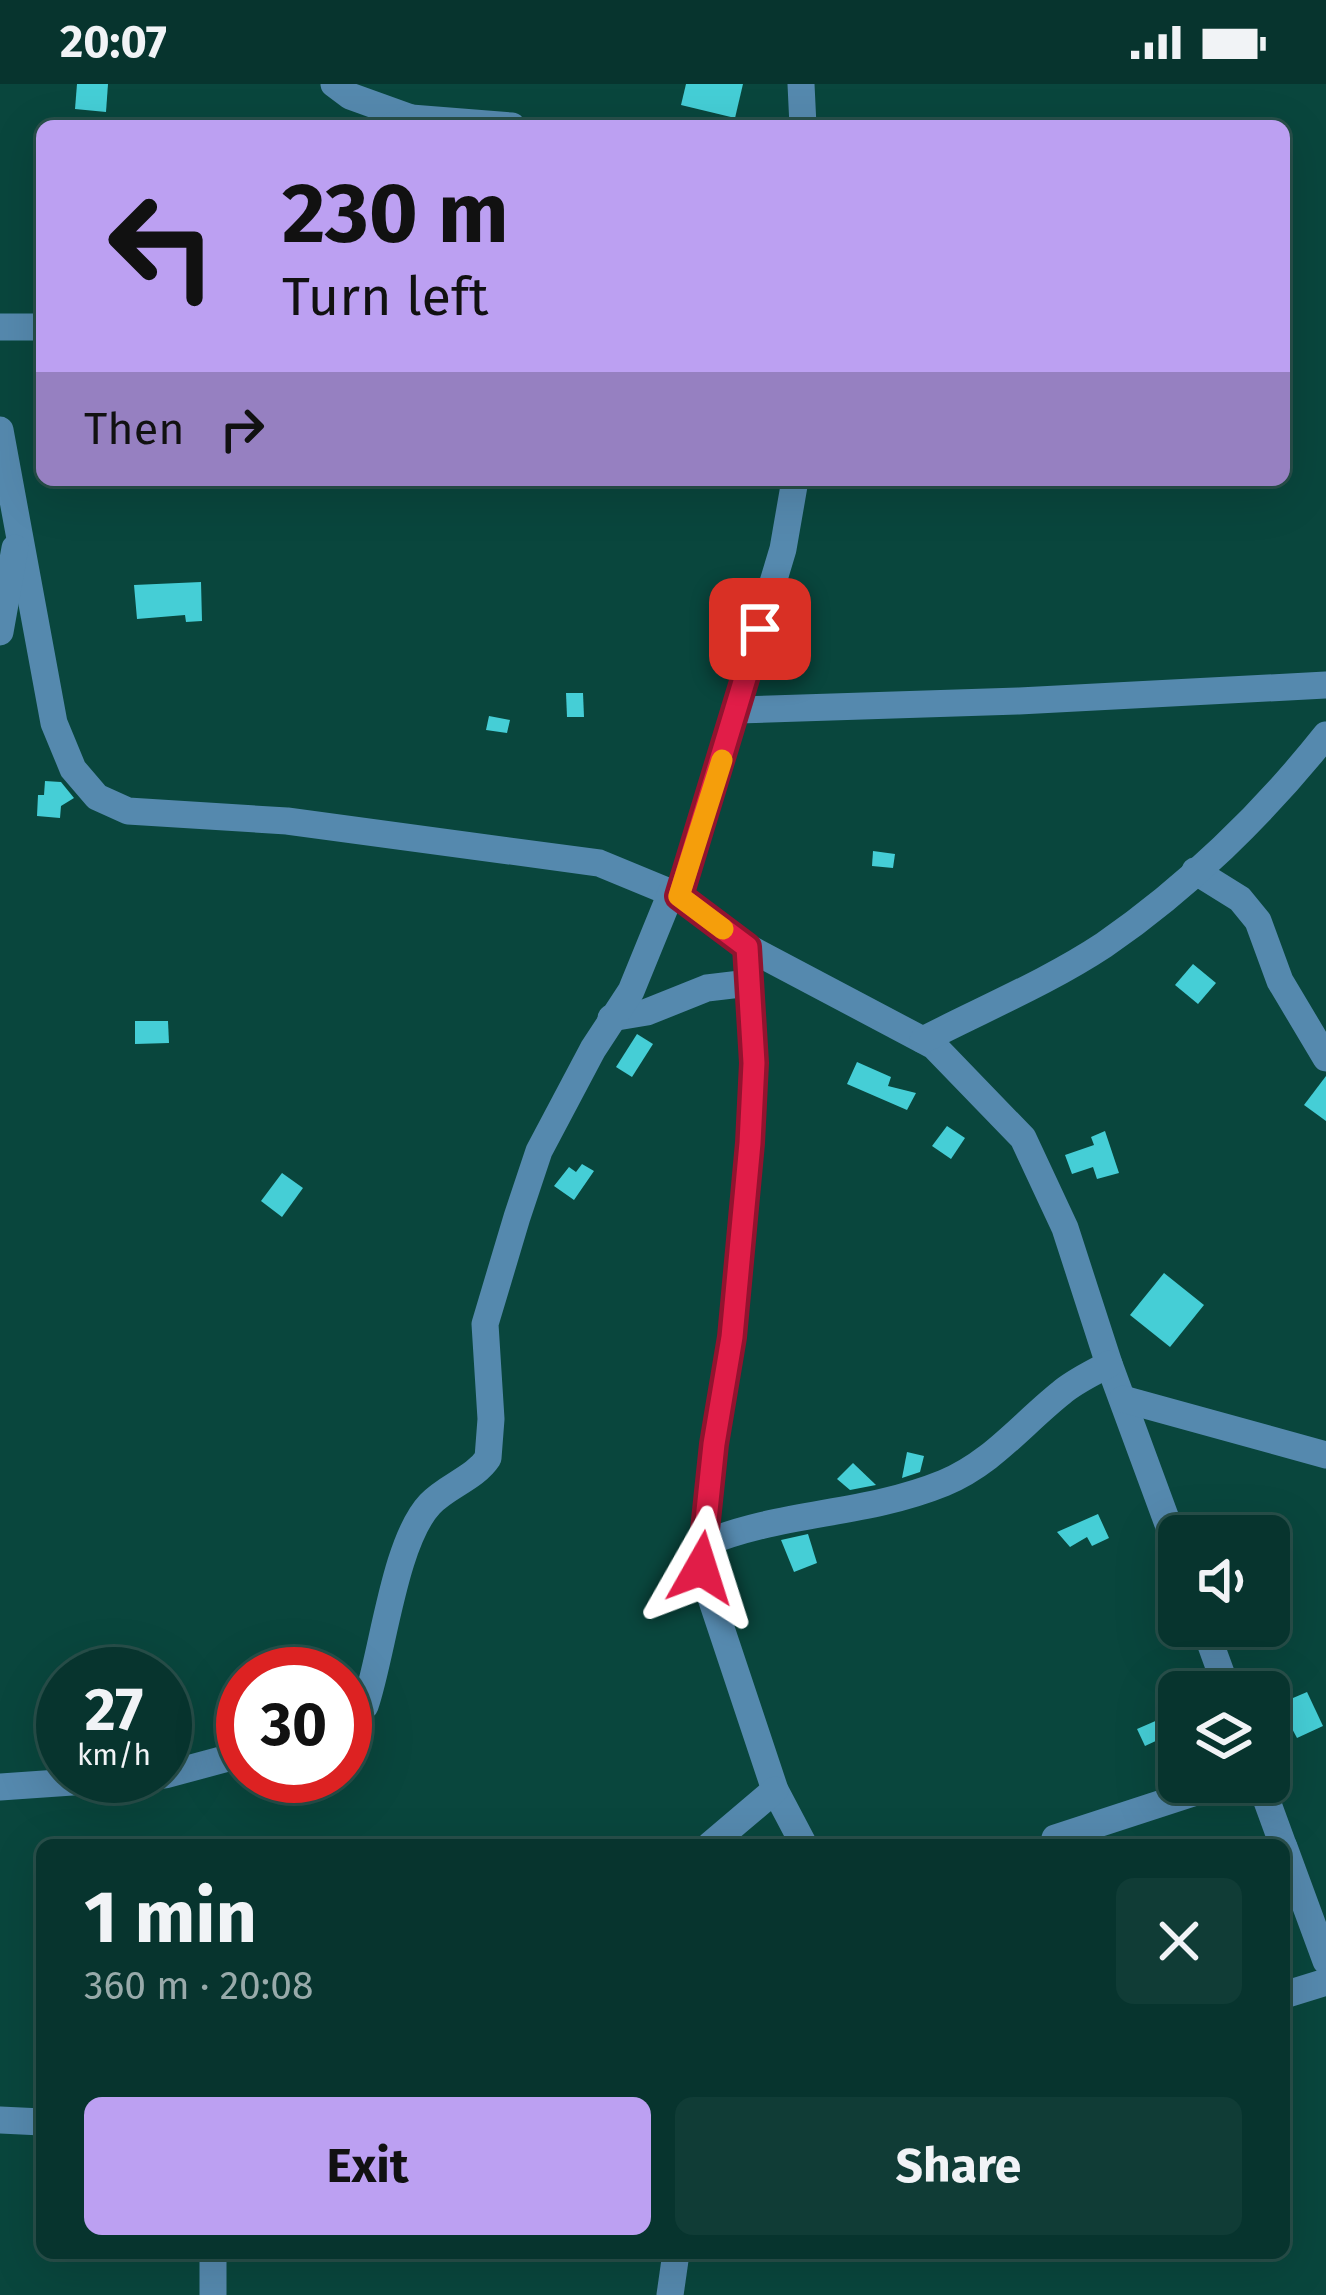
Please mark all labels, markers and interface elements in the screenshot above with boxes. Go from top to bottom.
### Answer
text: 20:07 [60,15,167,69]
text: 230 m [282,163,509,264]
icon: left [84,168,240,324]
text: Turn left [282,265,489,329]
icon: right [209,396,275,462]
text: Then [84,402,185,456]
pin [709,578,811,680]
icon: arrive [727,596,793,662]
position arrow [638,1505,764,1631]
map controls [1158,1515,1290,1803]
button: sound [1158,1515,1290,1647]
speed limit sign: 30 [216,1647,372,1803]
button: layers [1158,1671,1290,1803]
text: 27 [85,1674,143,1746]
text: km/h [77,1737,151,1773]
text: 1 min [84,1875,257,1961]
button: close [1116,1878,1242,2004]
text: 360 m · 20:08 [84,1963,313,2009]
button: Exit [84,2097,651,2235]
button: Share [675,2097,1242,2235]

